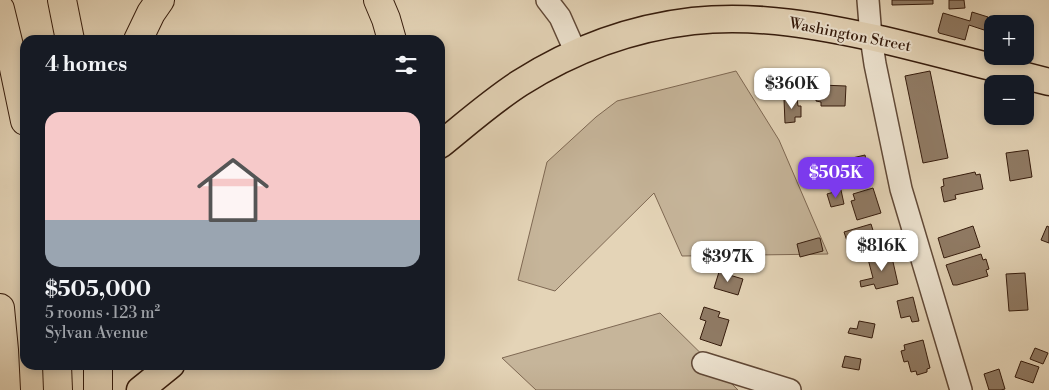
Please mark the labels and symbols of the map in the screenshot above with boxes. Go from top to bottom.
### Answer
street label: Washington Street [786,14,913,56]
pin: $360K [757,68,827,110]
pin: $505K [801,156,871,199]
pin: $816K [847,230,917,272]
pin: $397K [693,240,763,283]

